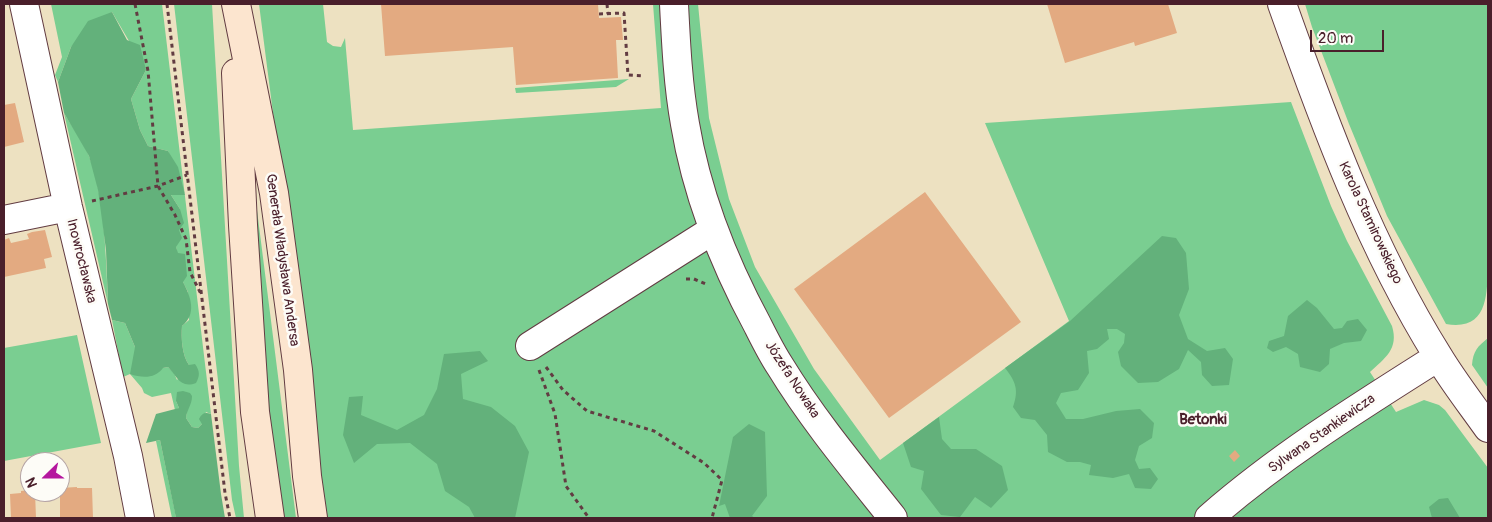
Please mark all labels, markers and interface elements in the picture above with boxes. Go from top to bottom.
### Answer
scale bar [1312,20,1386,52]
text: 20 m [1318,29,1353,48]
street label: Karola Stamirowskiego [1334,159,1406,287]
street label: Generała Władysława Andersa [262,173,302,347]
street label: Inowrocławska [62,217,100,305]
street label: Józefa Nowaka [761,338,823,422]
street label: Sylwana Stankiewicza [1265,391,1379,477]
district label: Betonki [1179,411,1227,429]
north arrow [20,452,70,502]
text: N [22,475,41,490]

